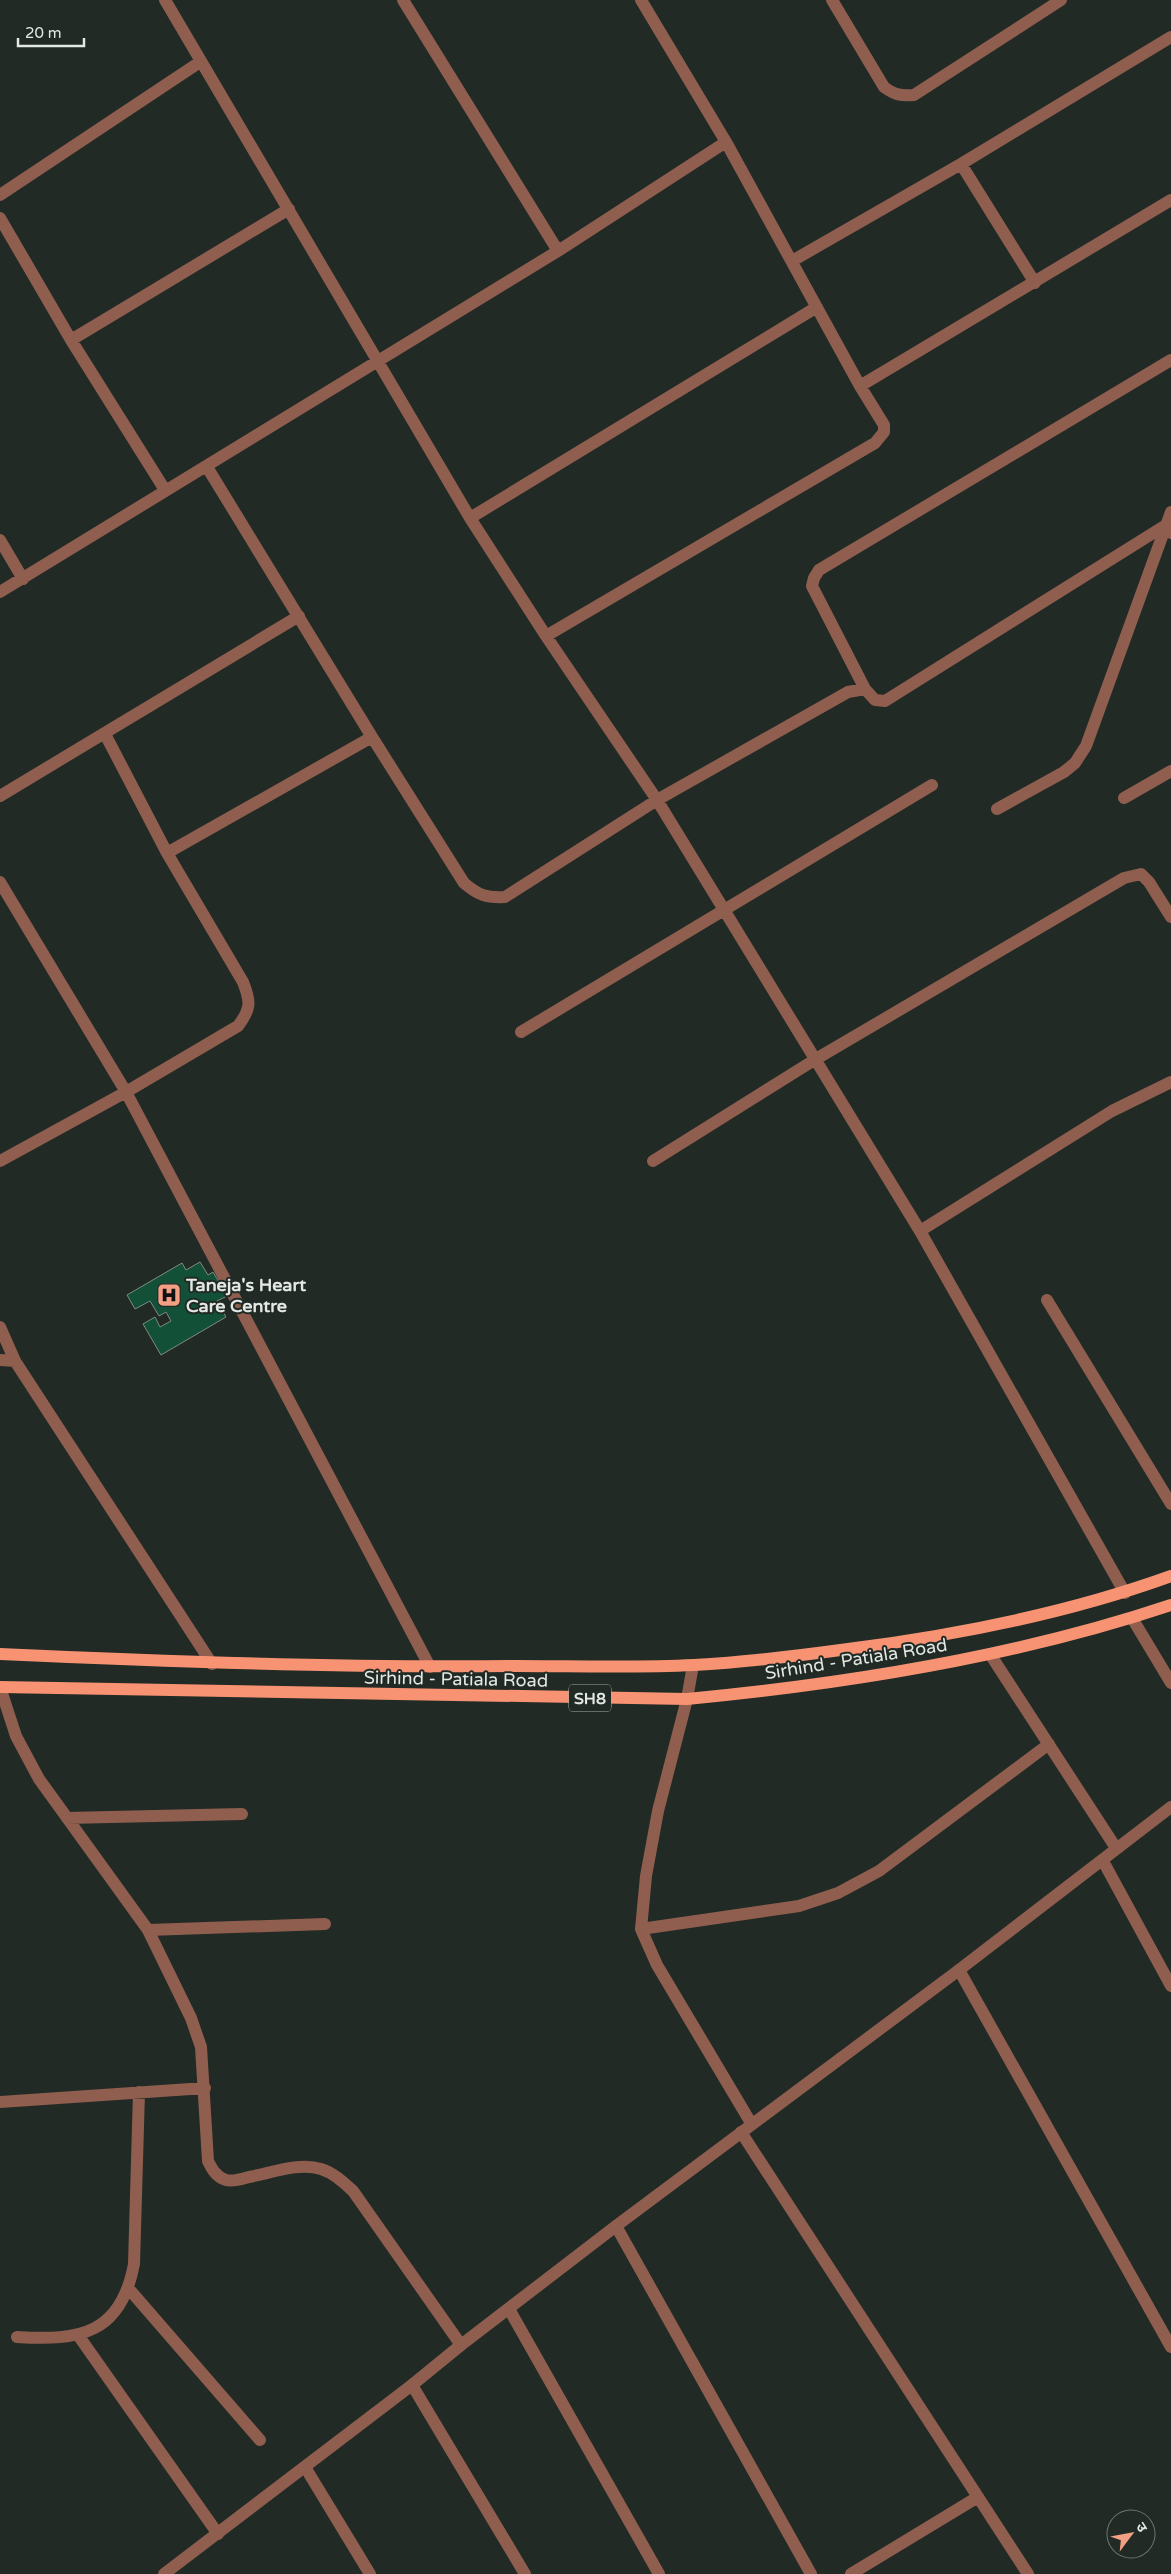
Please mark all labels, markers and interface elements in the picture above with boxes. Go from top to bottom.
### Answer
scale bar [18,15,84,47]
text: 20 m [25,24,62,42]
place label: Taneja's Heart Care Centre [185,1274,306,1317]
hospital icon: Taneja's Heart Care Centre [156,1282,182,1308]
street label: Sirhind - Patiala Road [763,1634,949,1684]
street label: Sirhind - Patiala Road [364,1666,548,1692]
road number: SH8 [569,1685,611,1712]
north arrow [1106,2509,1156,2559]
text: उ [1132,2519,1151,2536]

